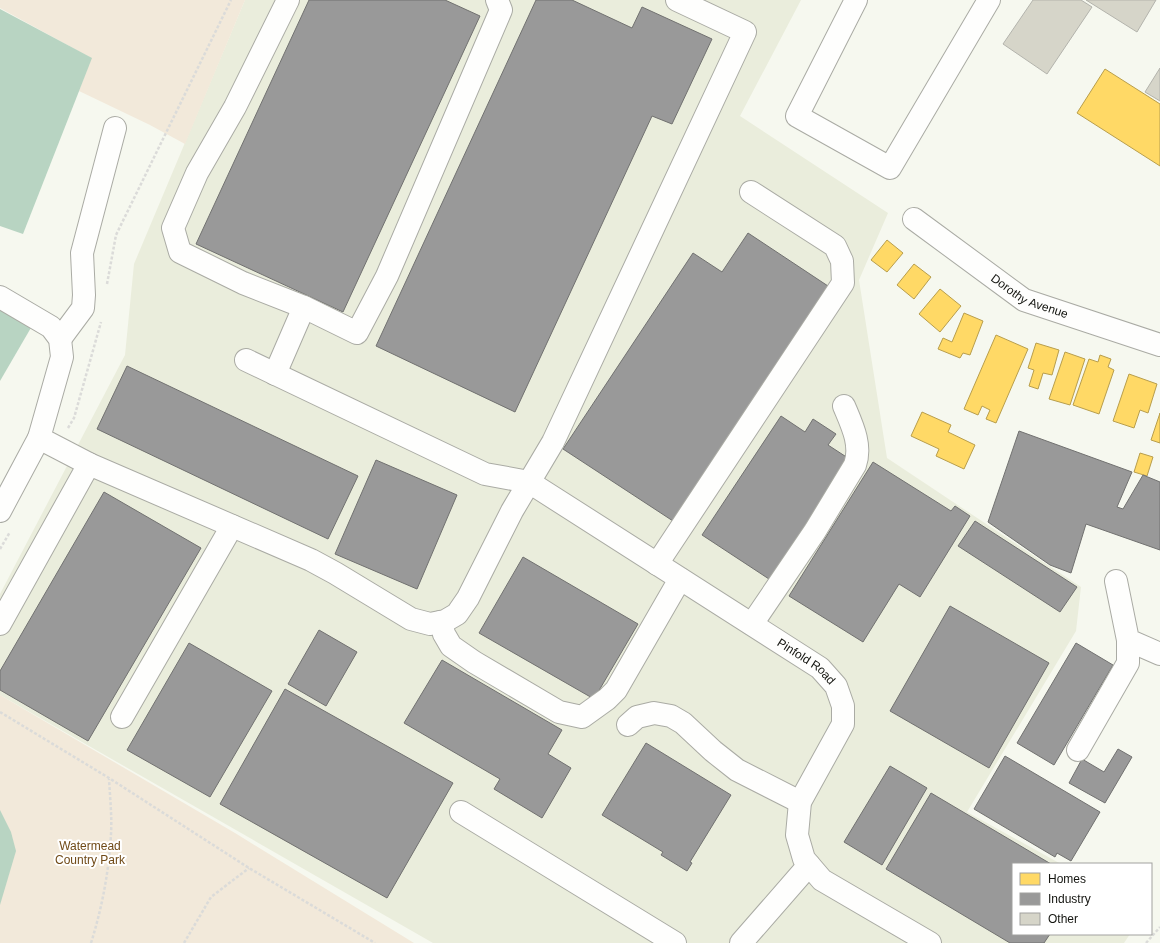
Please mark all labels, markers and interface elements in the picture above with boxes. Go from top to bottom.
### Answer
street label: Dorothy Avenue [988,271,1070,321]
street label: Pinfold Road [775,636,838,687]
park label: Watermead Country Park [55,839,126,867]
legend [1012,863,1152,935]
text: Homes [1048,872,1086,886]
text: Industry [1048,892,1091,906]
text: Other [1048,912,1078,926]

